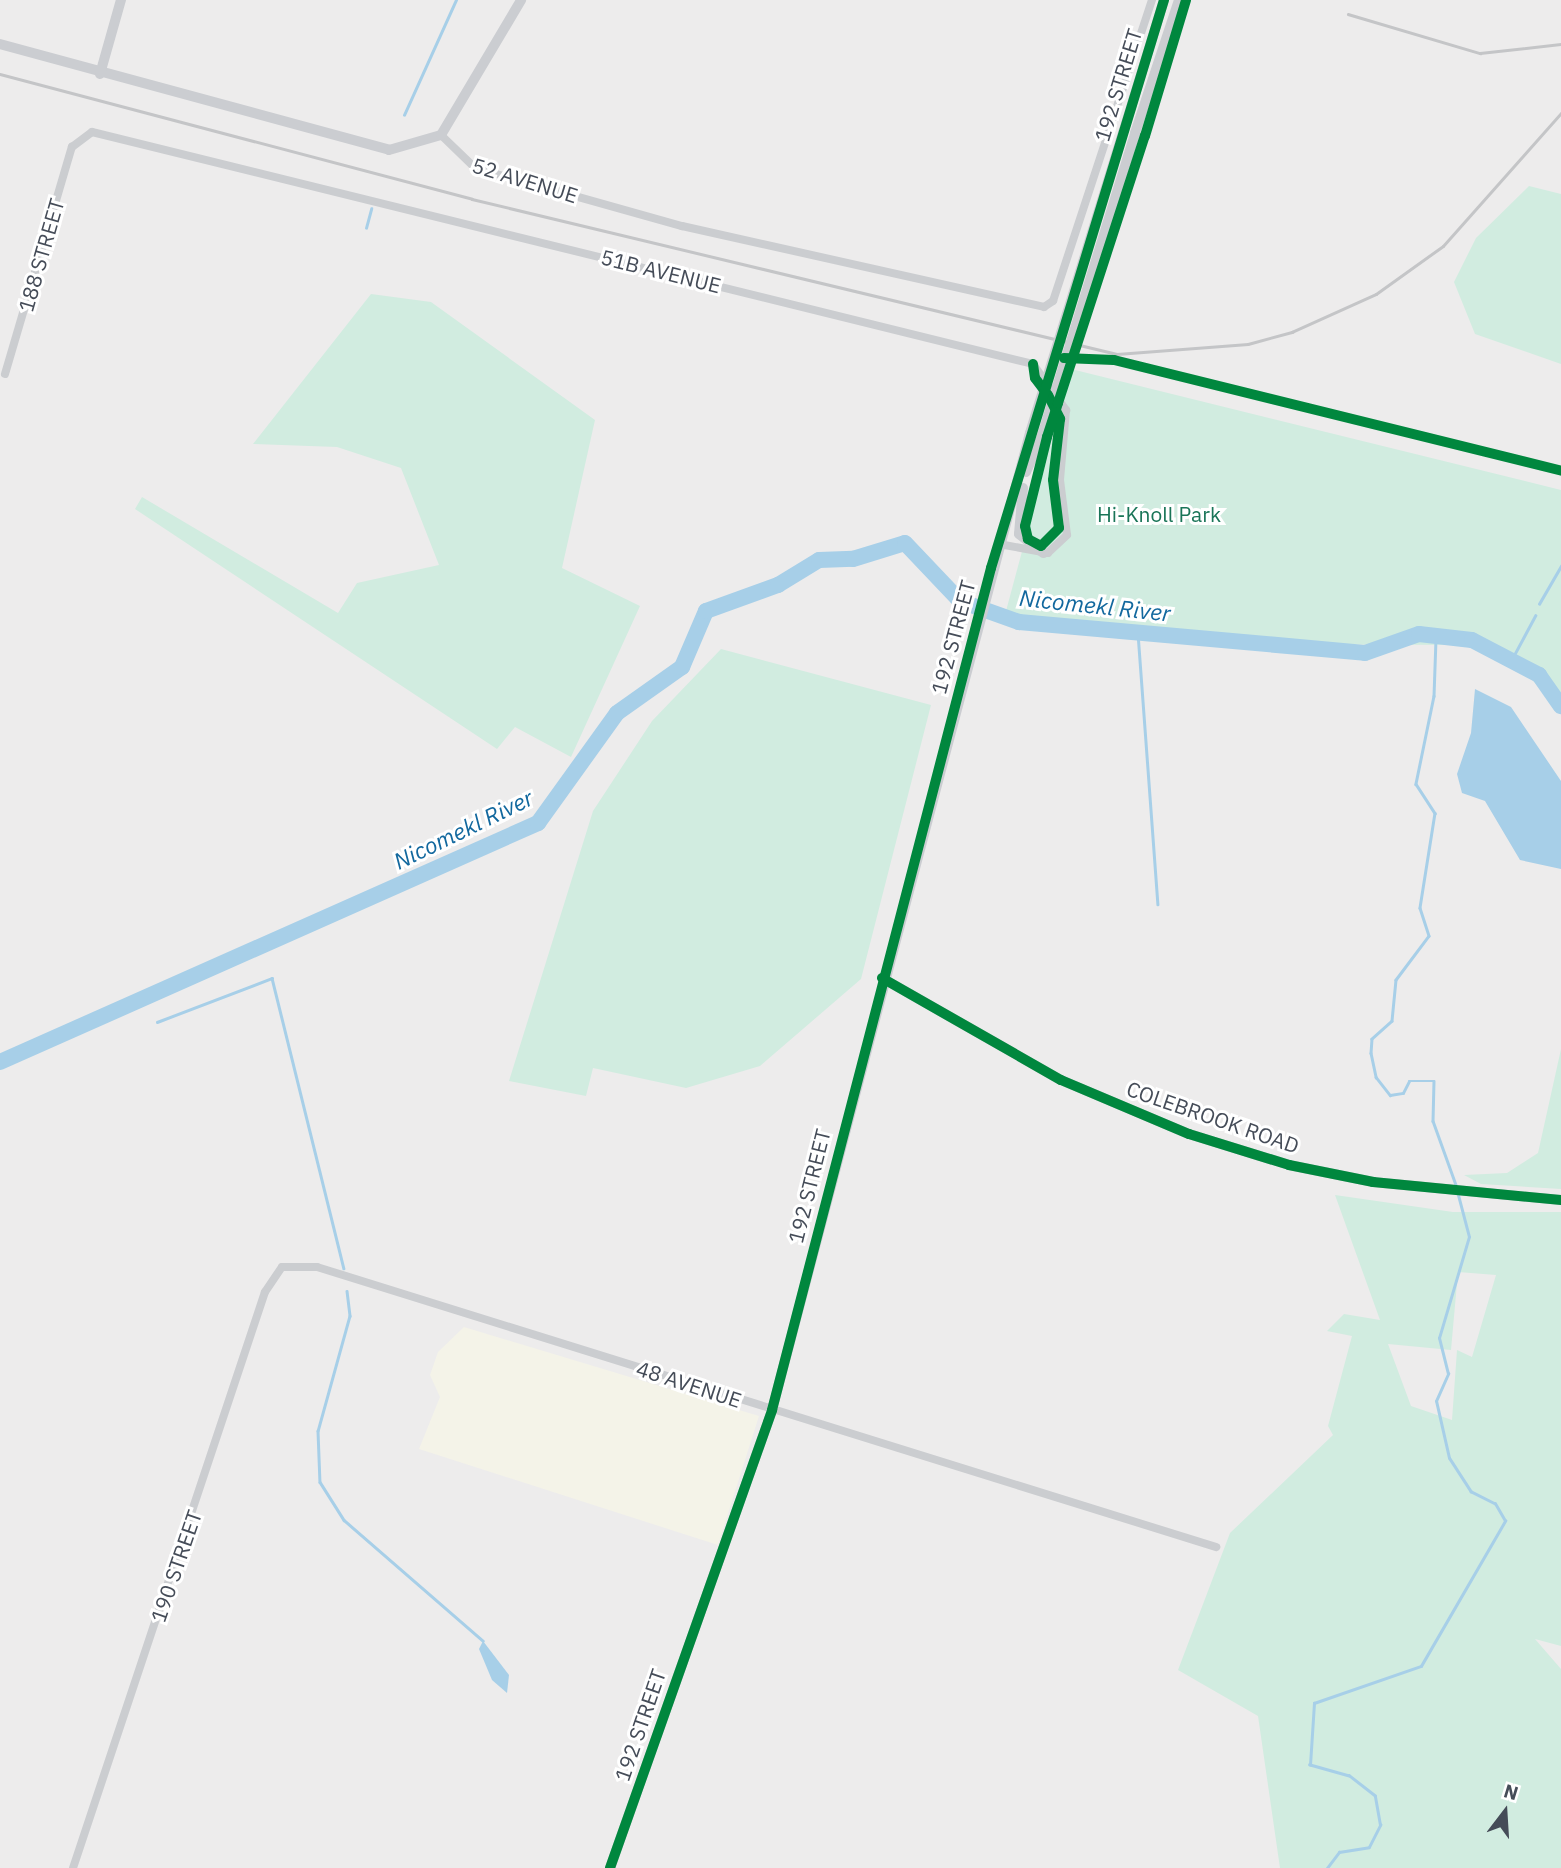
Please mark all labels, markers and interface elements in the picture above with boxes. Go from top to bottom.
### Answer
street label: 192 STREET [1089,26,1147,144]
street label: 52 AVENUE [469,152,581,208]
street label: 188 STREET [13,195,69,315]
street label: 51B AVENUE [598,244,724,298]
park label: Hi-Knoll Park [1097,501,1221,527]
street label: 192 STREET [926,577,980,697]
water label: Nicomekl River [1018,583,1172,627]
water label: Nicomekl River [389,783,537,875]
street label: COLEBROOK ROAD [1123,1076,1303,1158]
street label: 192 STREET [783,1126,835,1246]
street label: 48 AVENUE [633,1355,745,1413]
street label: 190 STREET [145,1507,207,1625]
street label: 192 STREET [609,1666,671,1784]
north arrow [1470,1777,1540,1847]
text: N [1501,1778,1521,1805]

